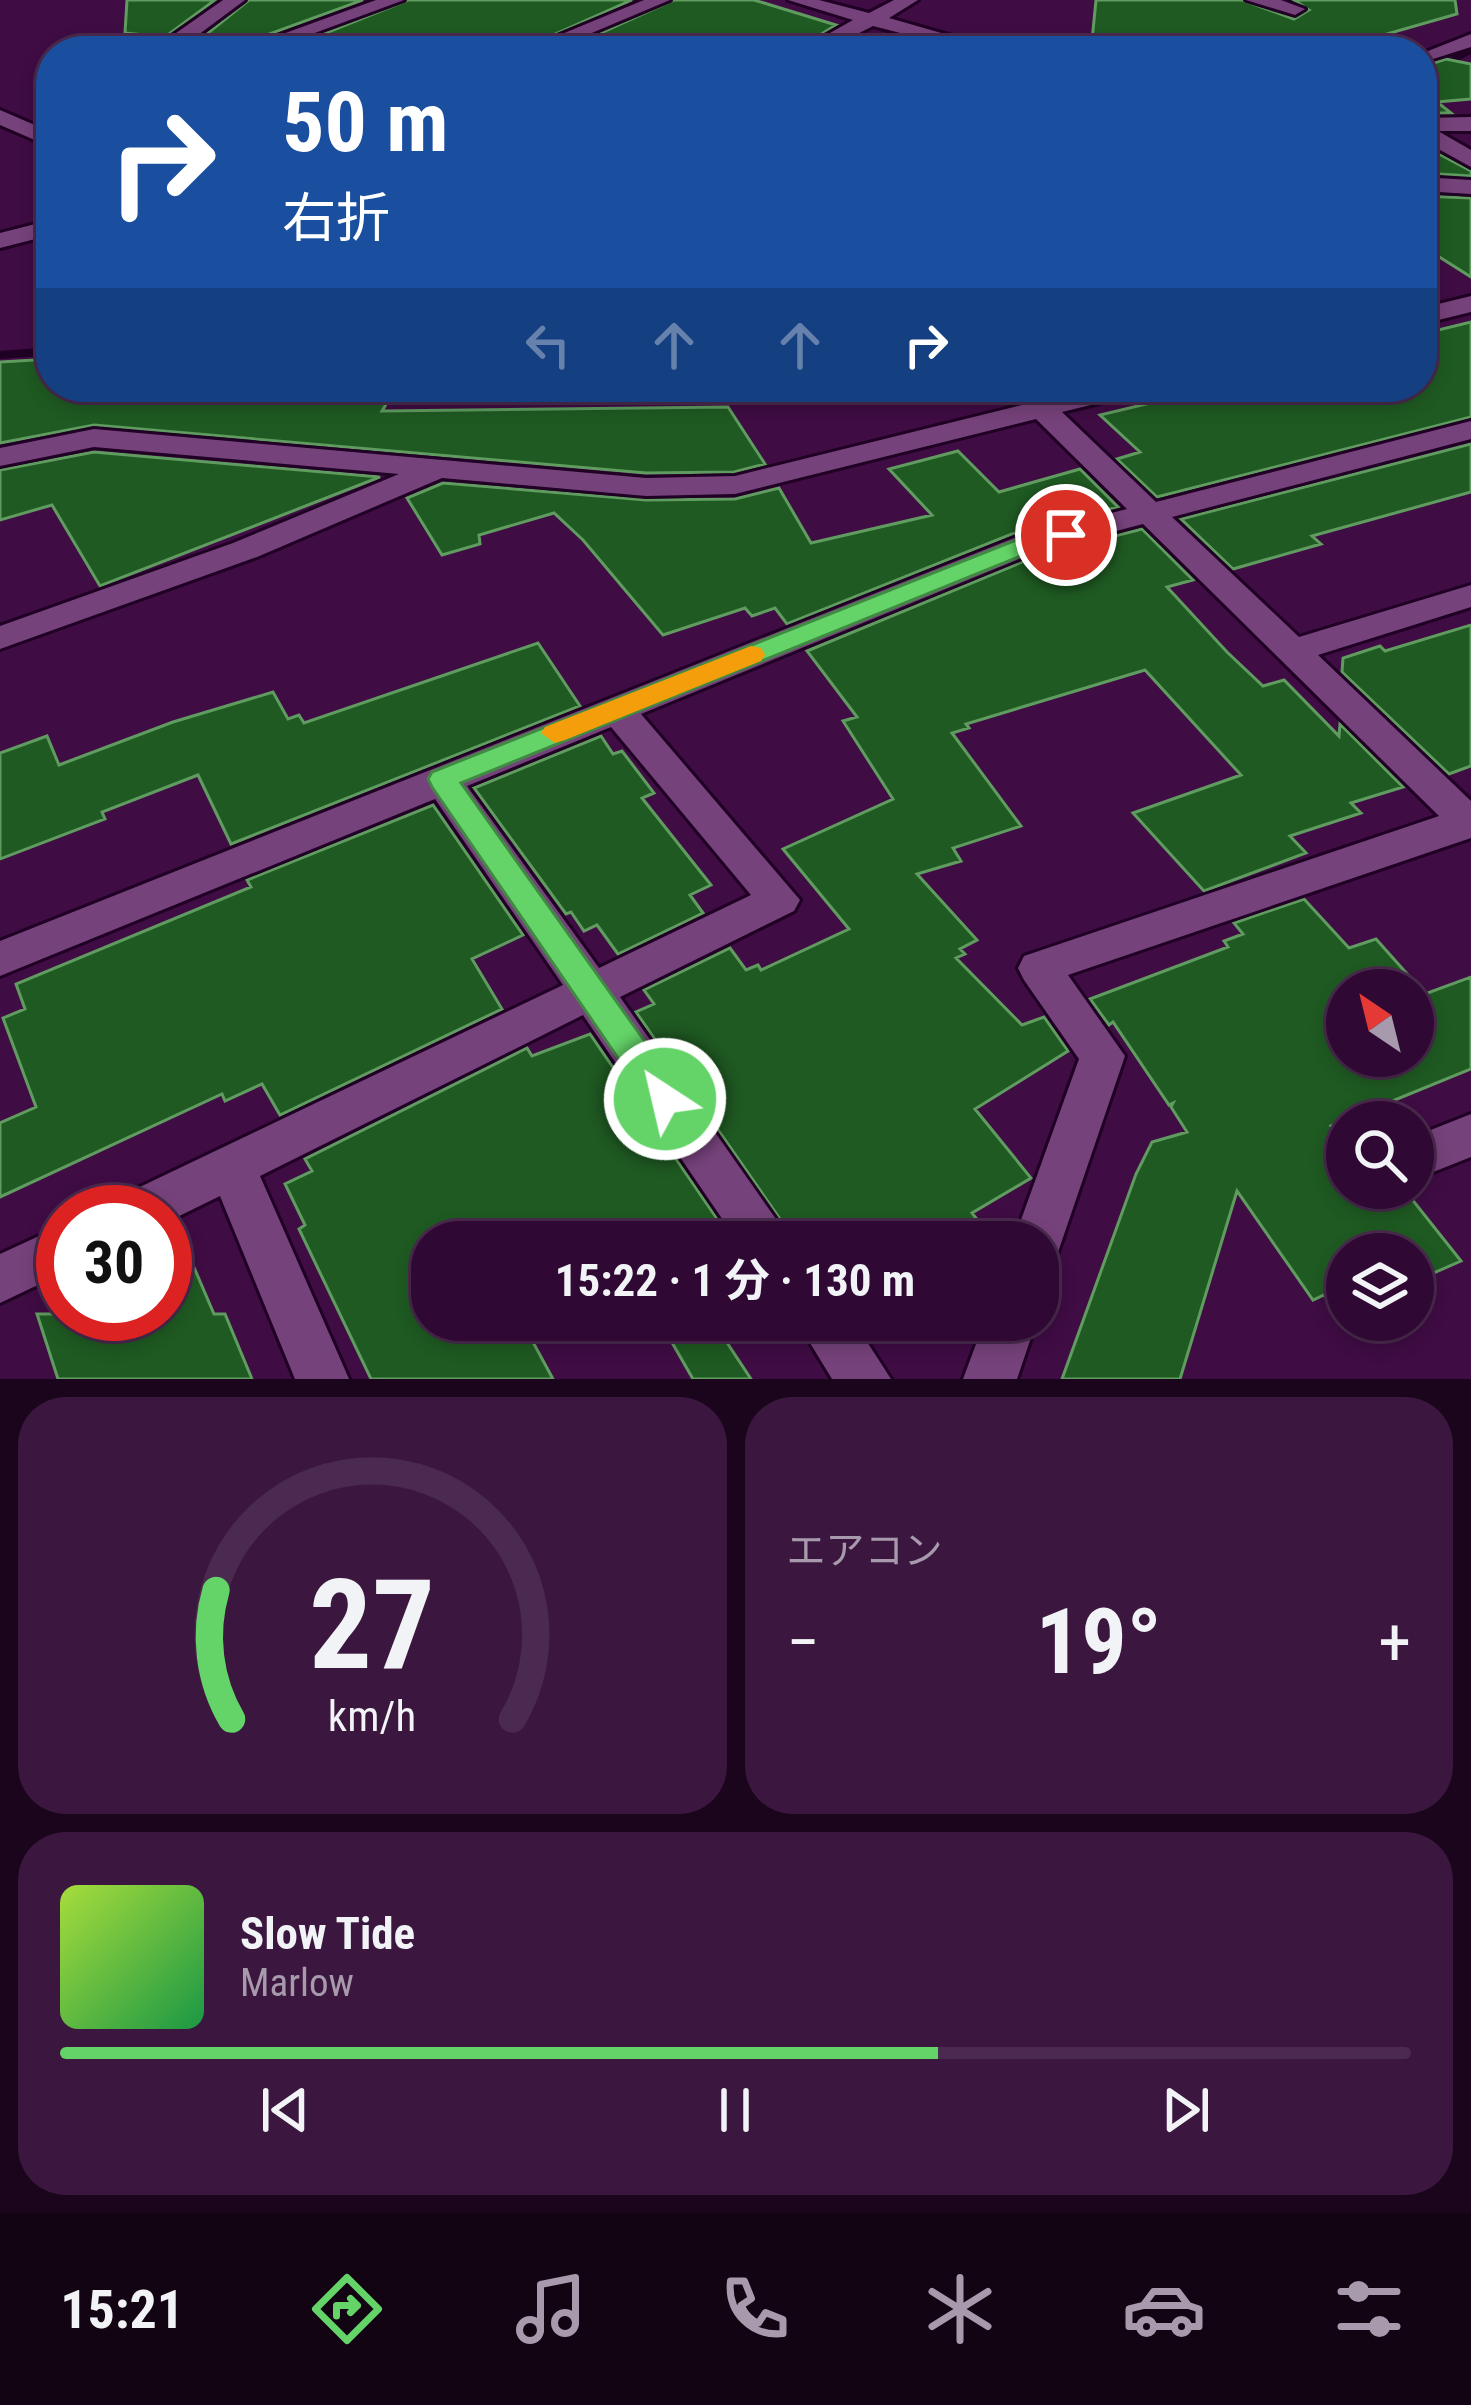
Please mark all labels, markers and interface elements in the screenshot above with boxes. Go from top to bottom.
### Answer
text: 50 m [282,73,449,172]
icon: right [84,84,240,240]
text: 右折 [282,187,390,250]
icon: left [515,312,581,378]
icon: ahead [641,312,707,378]
icon: ahead [767,312,833,378]
icon: right [893,312,959,378]
pin [1015,484,1117,586]
icon: arrive [1033,502,1099,568]
north arrow [1326,969,1434,1077]
map controls [1326,969,1434,1341]
position arrow [602,1036,728,1162]
button: search [1326,1101,1434,1209]
speed limit sign: 30 [36,1185,192,1341]
button: layers [1326,1233,1434,1341]
text: 15:22 · 1 分 · 130 m [555,1254,915,1307]
text: エアコン [787,1528,943,1574]
text: 27 [309,1552,435,1698]
text: 19° [1036,1590,1162,1695]
text: − [787,1604,820,1681]
text: + [1378,1604,1411,1681]
text: km/h [328,1690,416,1740]
text: Slow Tide [240,1907,415,1960]
text: Marlow [240,1960,354,2006]
icon: previous [252,2077,318,2143]
icon: pause [702,2077,768,2143]
icon: next [1153,2077,1219,2143]
icon: directions [305,2267,389,2351]
icon: music [509,2267,593,2351]
icon: phone [713,2267,797,2351]
icon: climate [918,2267,1002,2351]
icon: car [1122,2267,1206,2351]
icon: filters [1327,2267,1411,2351]
text: 15:21 [60,2278,184,2341]

